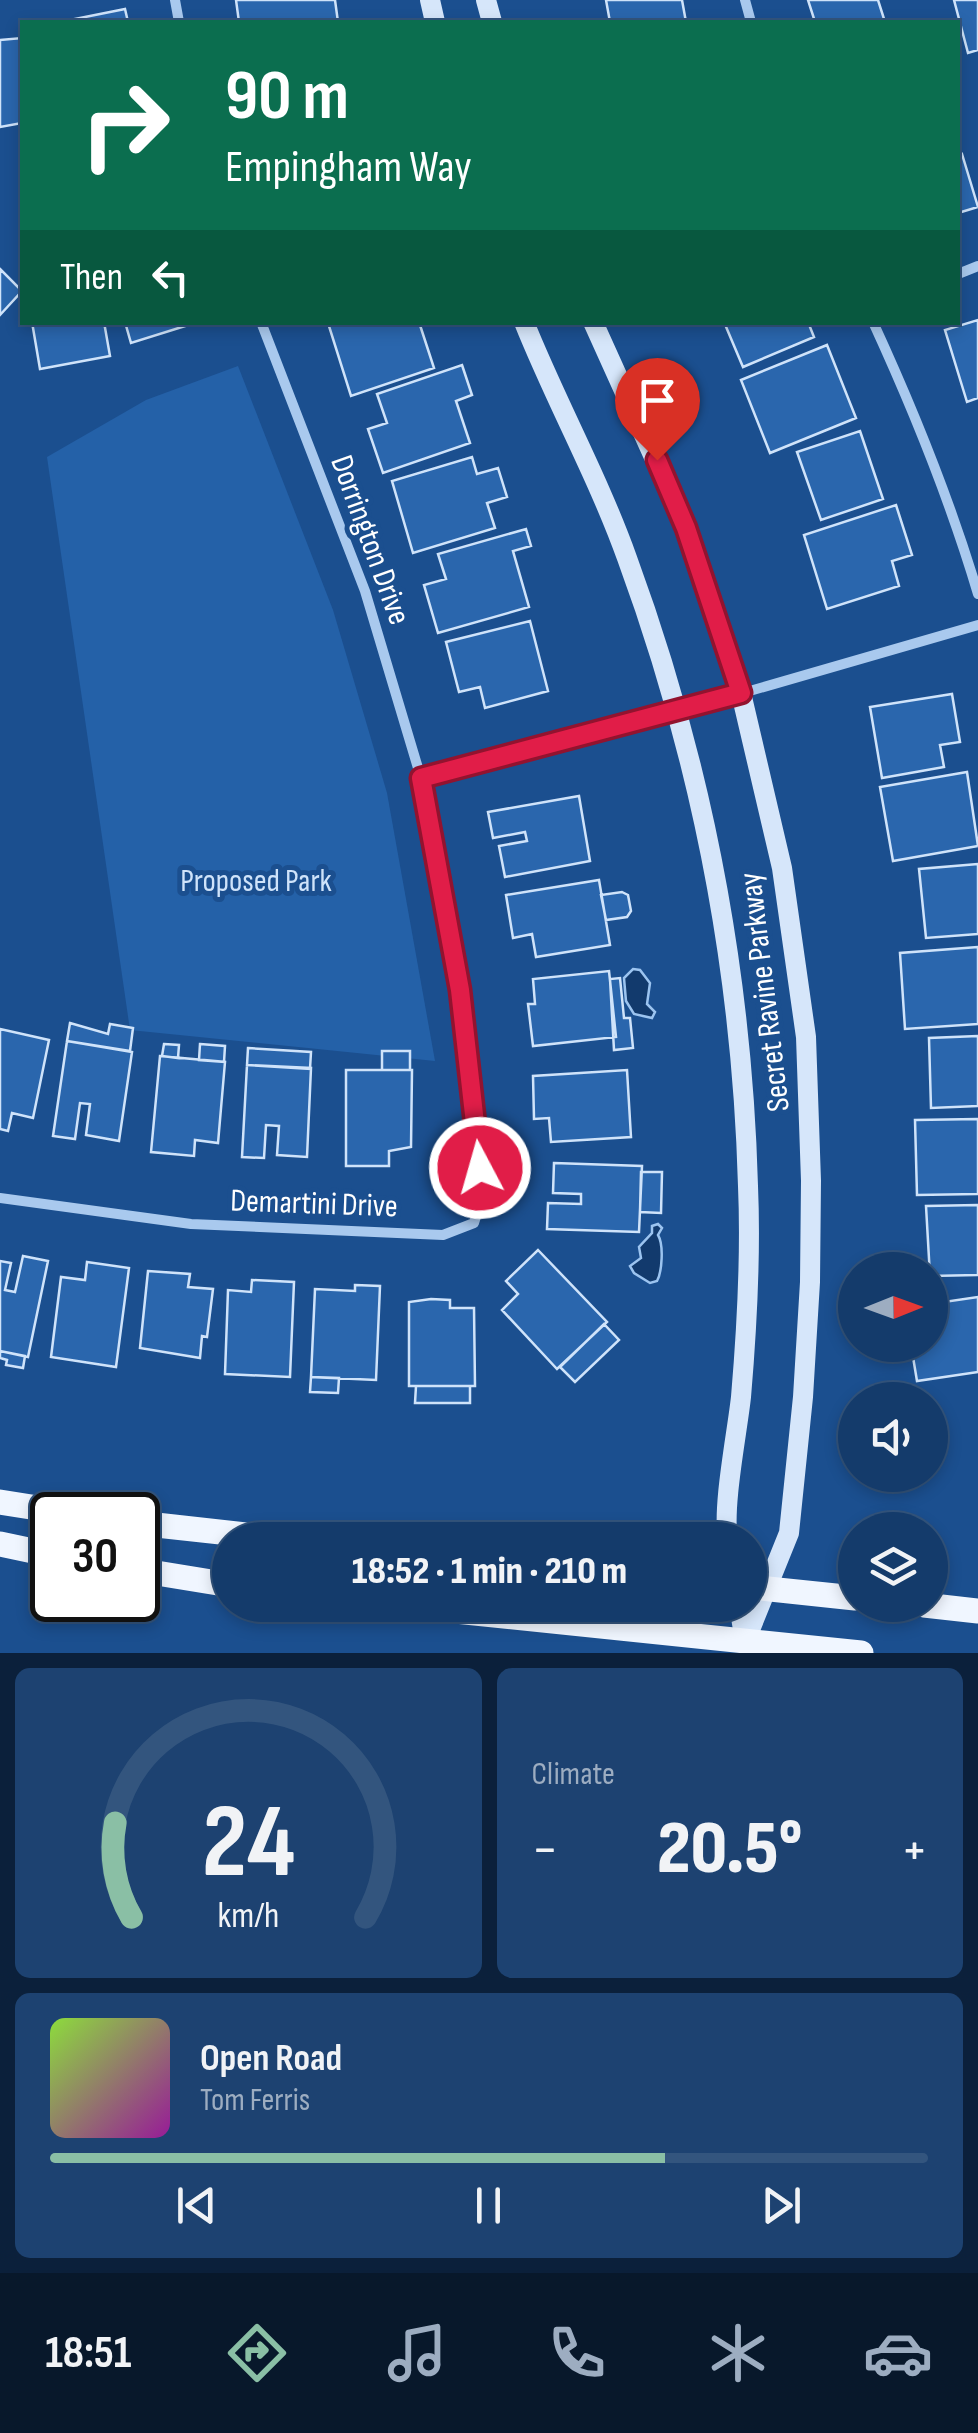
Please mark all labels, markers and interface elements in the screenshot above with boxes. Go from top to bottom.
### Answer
text: 90 m [225,55,349,139]
icon: right [60,60,190,190]
text: Empingham Way [225,140,472,195]
icon: left [143,250,198,305]
text: Then [60,255,123,300]
pin [615,358,700,461]
icon: arrive [630,373,685,428]
street label: Dorrington Drive [321,450,419,630]
park label: Proposed Park [180,862,332,901]
street label: Secret Ravine Parkway [731,870,799,1114]
position arrow [428,1116,532,1220]
street label: Demartini Drive [230,1182,398,1226]
north arrow [838,1252,948,1362]
map controls [838,1252,948,1622]
button: sound [838,1382,948,1492]
speed limit sign: 30 [30,1492,160,1622]
button: layers [838,1512,948,1622]
text: 18:52 · 1 min · 210 m [352,1549,627,1594]
text: Climate [532,1755,615,1794]
text: 24 [201,1781,295,1906]
text: 20.5° [657,1804,803,1895]
text: − [532,1817,558,1884]
text: + [901,1817,928,1884]
text: km/h [217,1895,279,1938]
text: Open Road [200,2036,342,2081]
text: Tom Ferris [200,2081,310,2120]
icon: previous [169,2178,224,2233]
icon: pause [461,2178,516,2233]
icon: next [754,2178,809,2233]
icon: directions [222,2318,292,2388]
icon: music [382,2318,452,2388]
icon: phone [542,2318,612,2388]
icon: climate [703,2318,773,2388]
icon: car [863,2318,933,2388]
text: 18:51 [45,2326,131,2381]

